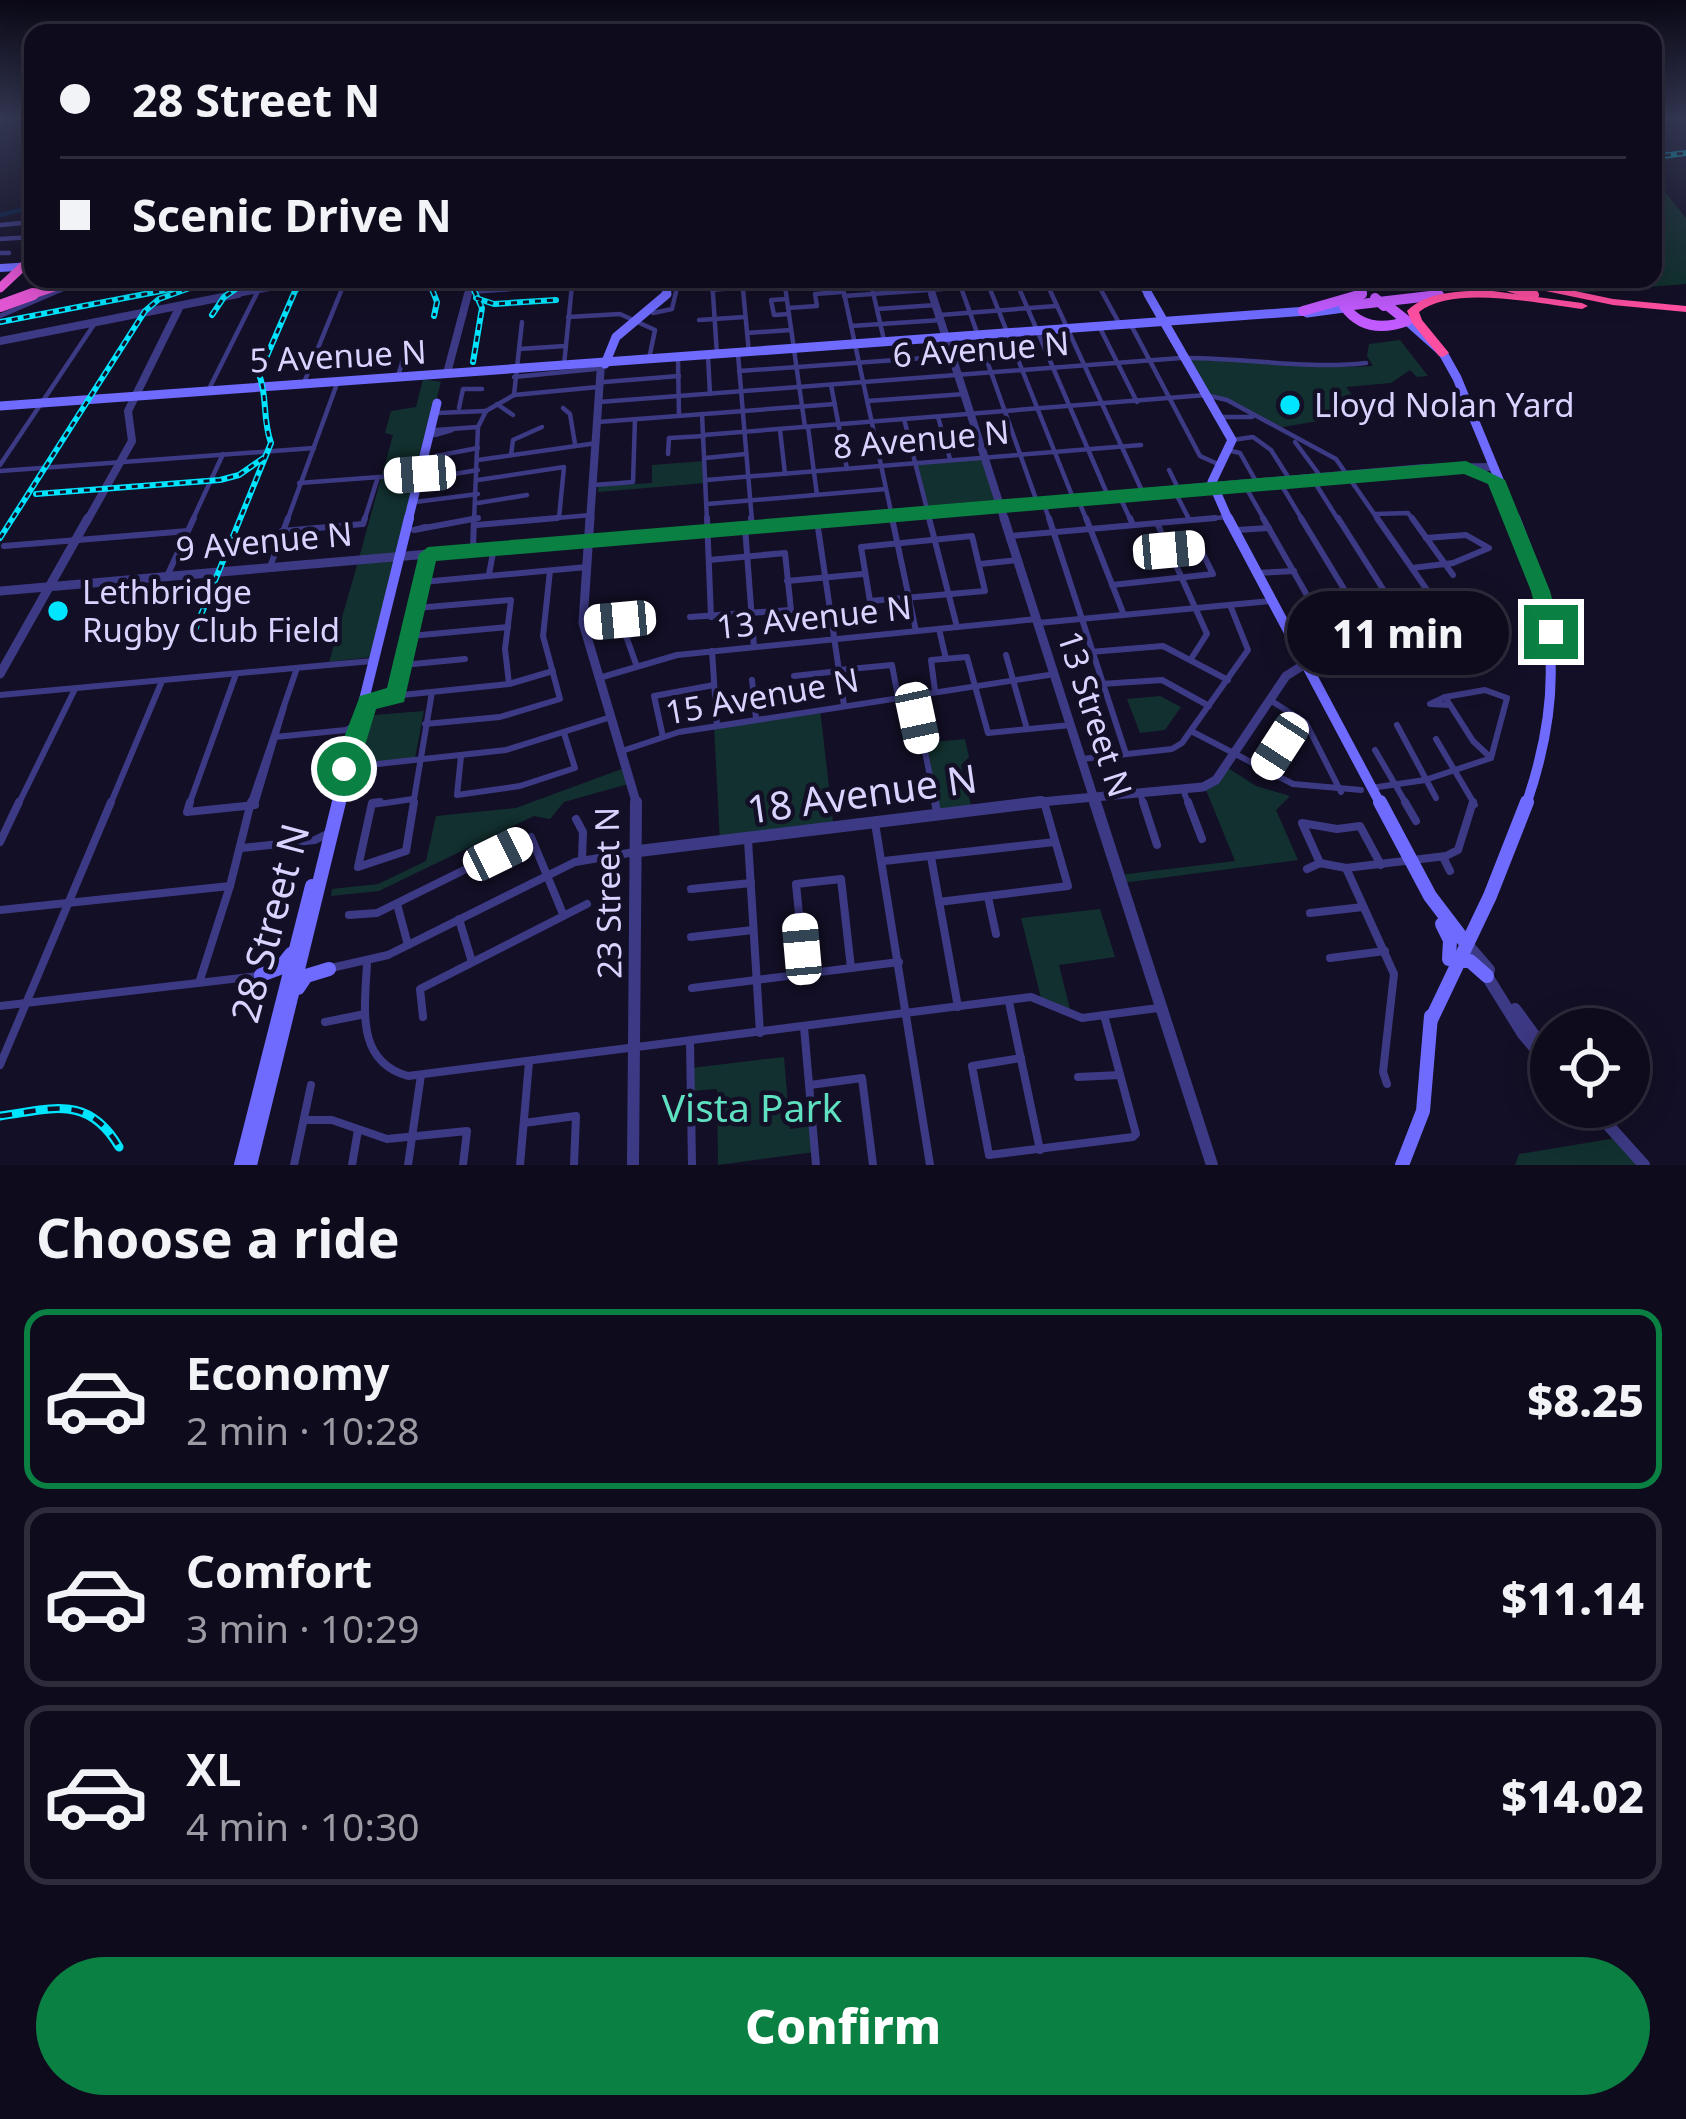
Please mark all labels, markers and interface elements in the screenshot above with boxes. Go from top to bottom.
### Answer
text: 28 Street N [132,69,380,130]
text: Scenic Drive N [132,184,452,245]
street label: 6 Avenue N [891,320,1071,377]
street label: 5 Avenue N [248,328,428,383]
place label: Lloyd Nolan Yard [1314,382,1575,427]
marker: Lloyd Nolan Yard [1277,392,1303,418]
street label: 8 Avenue N [831,408,1011,469]
car [383,454,457,494]
street label: 9 Avenue N [174,510,354,571]
car [1132,529,1206,571]
place label: Lethbridge Rugby Club Field [82,569,340,652]
street label: 13 Avenue N [714,584,914,649]
callout: 11 min [1287,590,1509,674]
marker: Lethbridge Rugby Club Field [45,598,71,624]
car [583,599,657,641]
route end [1524,605,1578,659]
text: 11 min [1332,606,1464,659]
street label: 13 Street N [1047,625,1143,803]
street label: 15 Avenue N [662,656,862,735]
car [892,679,942,757]
car [1245,706,1315,786]
route start [317,742,371,796]
street label: 18 Avenue N [743,750,980,835]
street label: 23 Street N [584,807,631,979]
street label: 28 Street N [217,818,320,1028]
car [458,822,538,886]
car [781,912,823,986]
map controls [1530,1008,1650,1128]
button: locate [1530,1008,1650,1128]
park label: Vista Park [662,1080,842,1133]
text: Choose a ride [36,1200,400,1274]
text: Economy [186,1342,390,1403]
icon: car [42,1345,150,1453]
text: $8.25 [1527,1369,1644,1430]
text: 2 min · 10:28 [186,1403,420,1456]
text: Comfort [186,1540,372,1601]
icon: car [42,1543,150,1651]
text: $11.14 [1501,1567,1644,1628]
text: 3 min · 10:29 [186,1601,420,1654]
text: XL [186,1738,241,1799]
icon: car [42,1741,150,1849]
text: $14.02 [1501,1765,1644,1826]
text: 4 min · 10:30 [186,1799,420,1852]
button: Confirm [36,1957,1650,2095]

